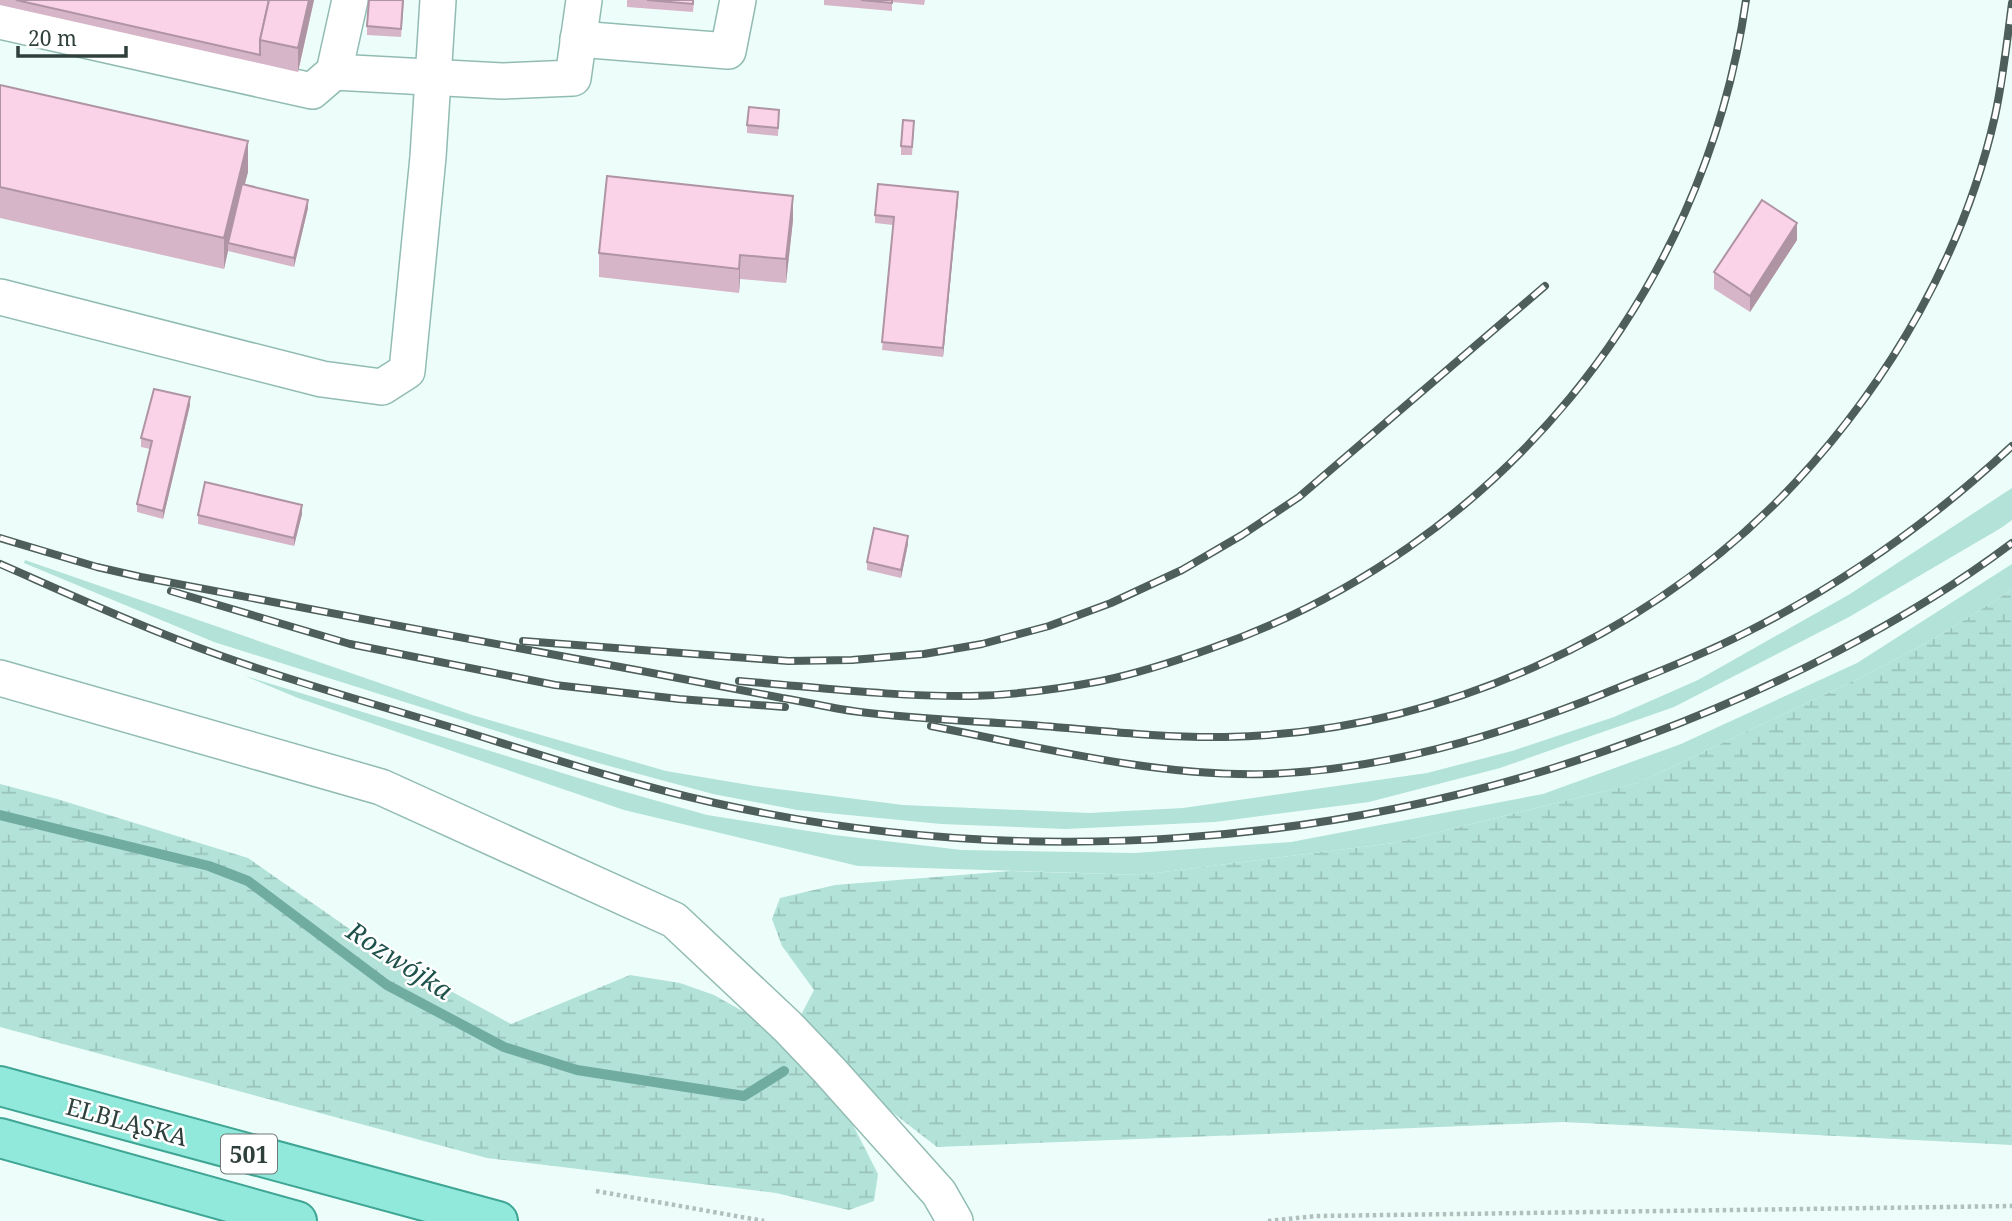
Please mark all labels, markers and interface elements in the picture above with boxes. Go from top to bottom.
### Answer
scale bar [18,14,126,58]
text: 20 m [28,24,77,52]
water label: Rozwójka [339,912,460,1008]
street label: ELBLĄSKA [63,1089,191,1153]
road number: 501 [221,1134,277,1174]

